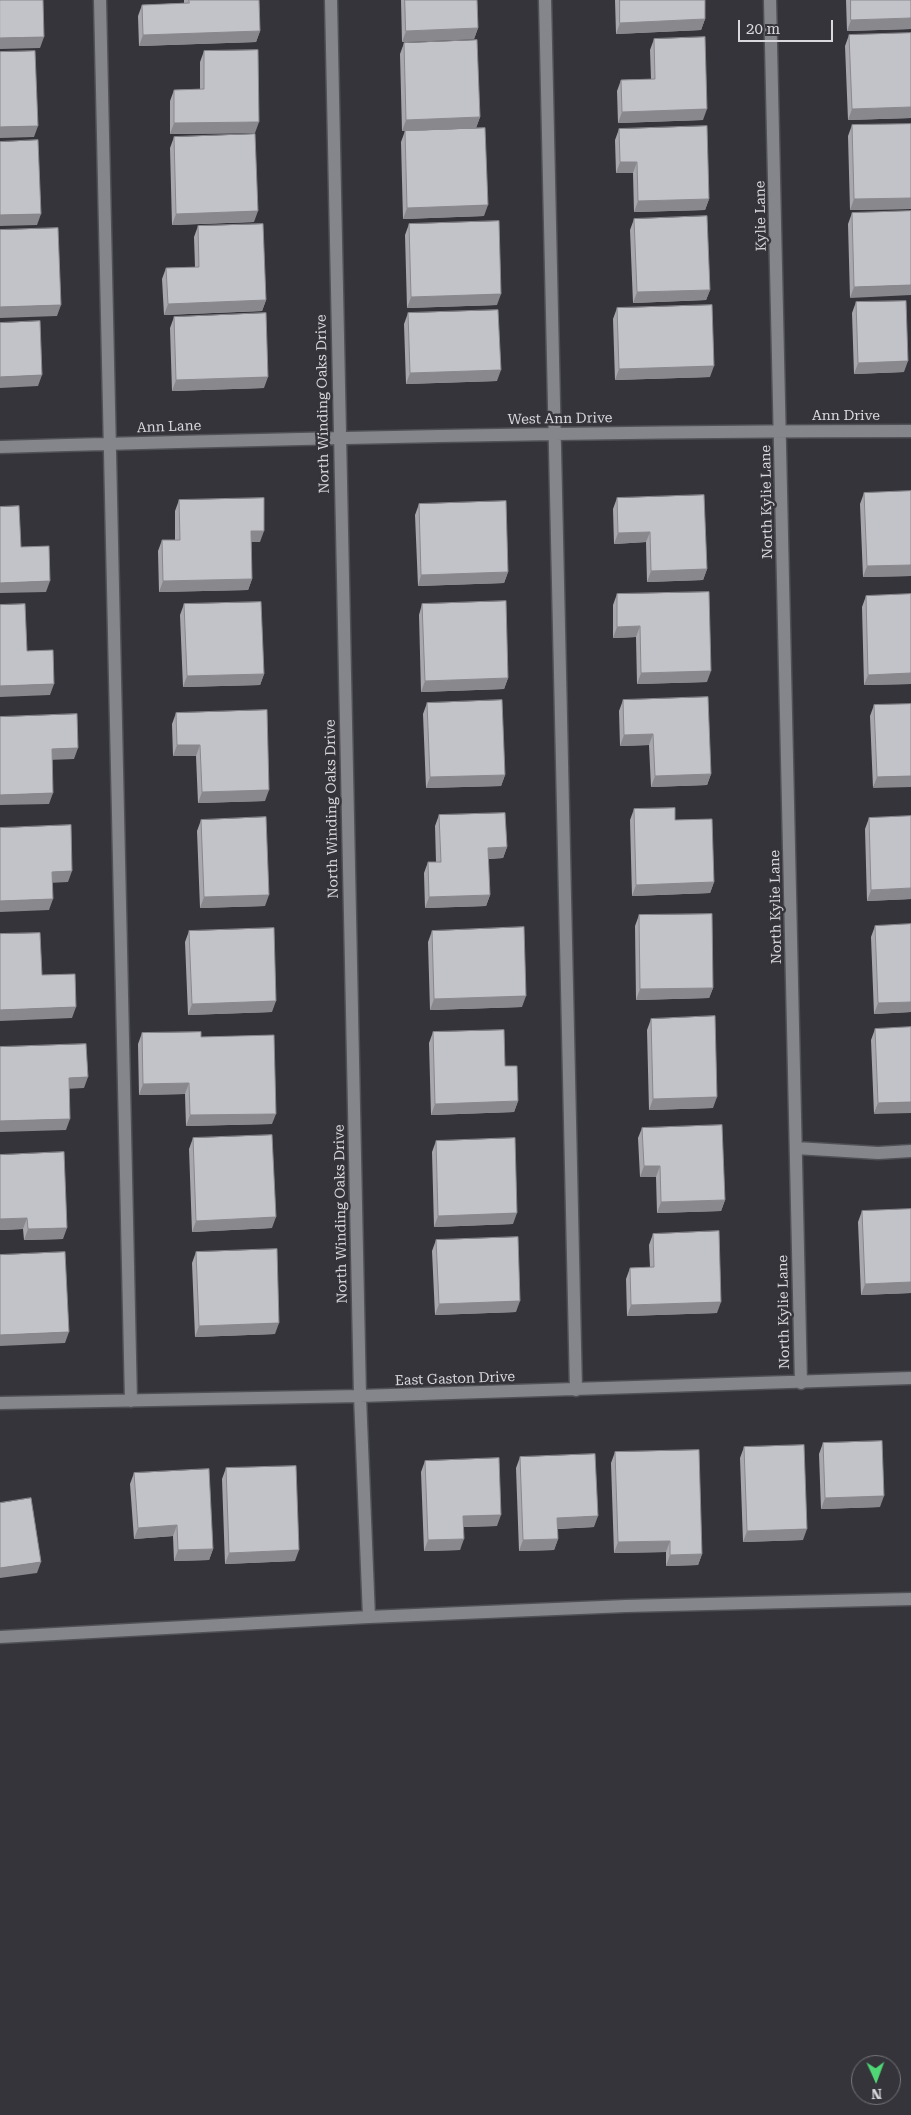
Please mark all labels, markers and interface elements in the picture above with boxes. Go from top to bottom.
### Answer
scale bar [741,10,836,42]
text: 20 m [746,20,780,38]
street label: Kylie Lane [752,180,770,252]
street label: North Winding Oaks Drive [313,314,333,494]
street label: Ann Drive [812,408,880,424]
street label: West Ann Drive [508,410,612,428]
street label: Ann Lane [136,417,202,437]
street label: North Kylie Lane [758,445,776,559]
street label: North Winding Oaks Drive [322,719,342,899]
street label: North Kylie Lane [767,850,785,964]
street label: North Winding Oaks Drive [331,1124,351,1304]
street label: North Kylie Lane [775,1255,793,1369]
street label: East Gaston Drive [395,1369,515,1389]
north arrow [851,2055,901,2105]
text: N [871,2086,882,2102]

